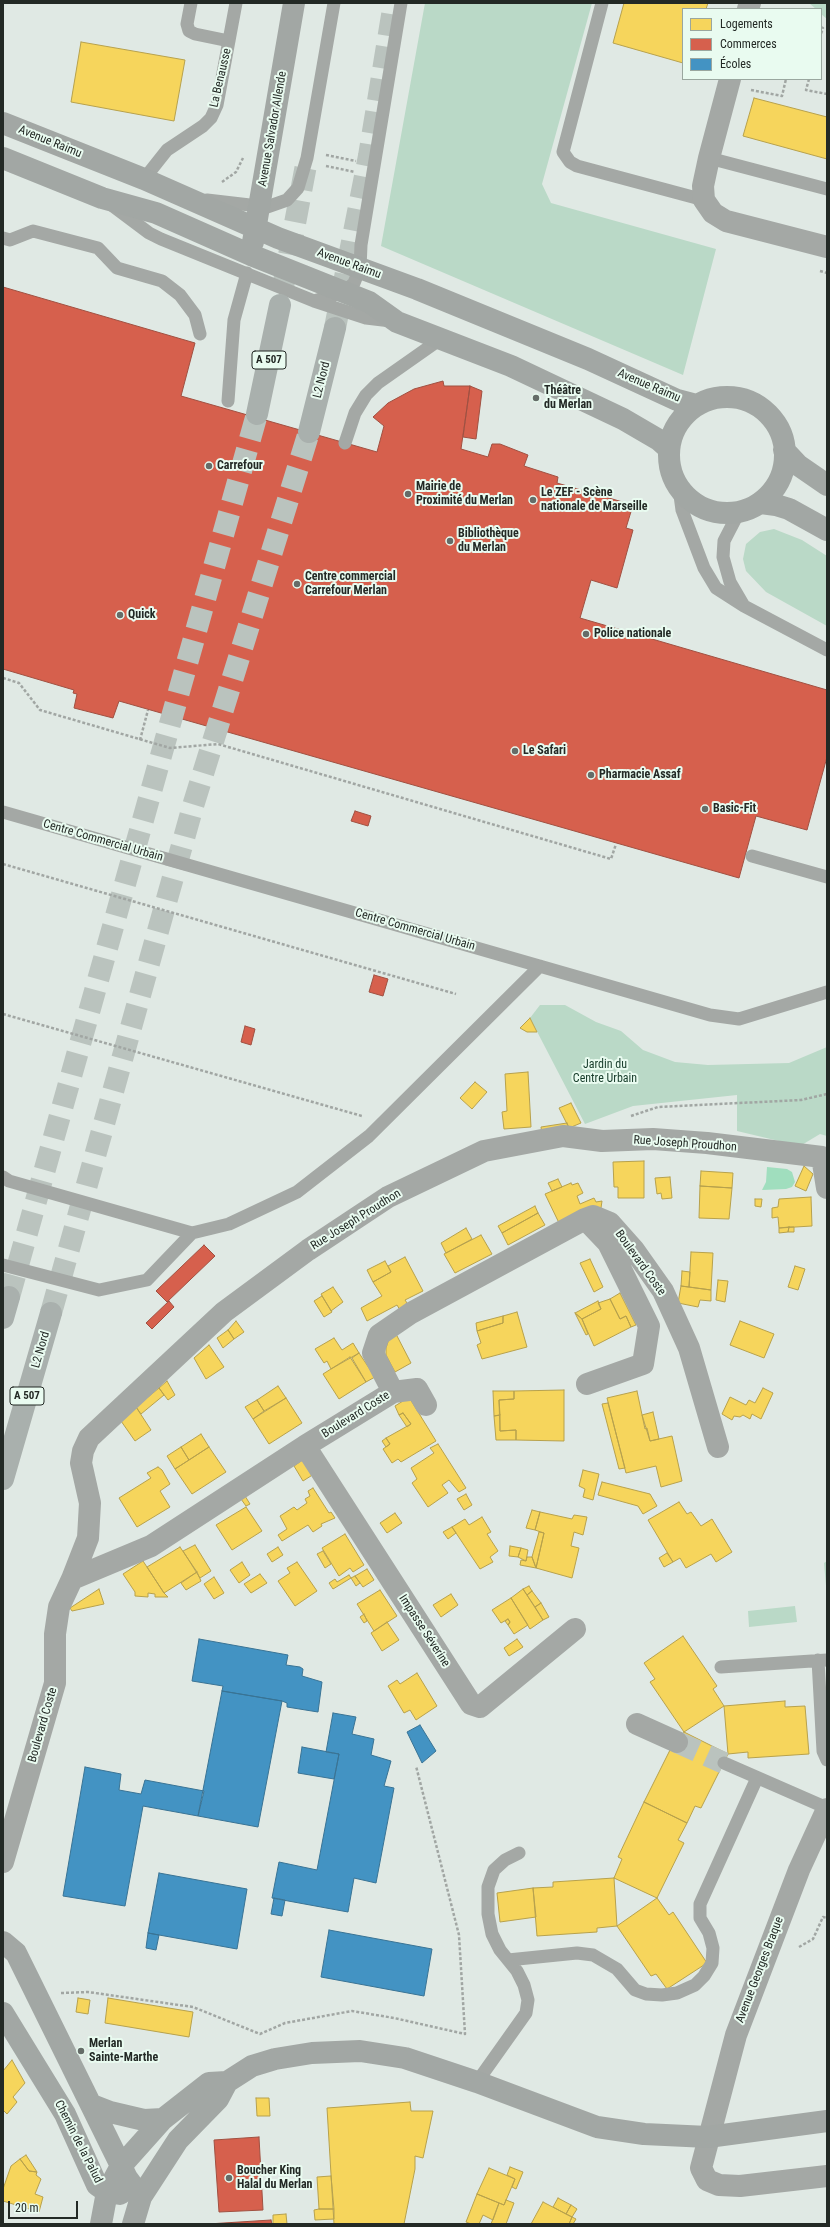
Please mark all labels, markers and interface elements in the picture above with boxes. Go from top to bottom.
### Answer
legend [682,8,822,80]
text: Logements [720,17,773,31]
text: Commerces [720,37,777,51]
street label: La Benausse [207,47,235,109]
text: Écoles [720,57,751,71]
street label: Avenue Salvador Allende [256,70,290,188]
street label: Avenue Raimu [16,123,84,161]
street label: Avenue Raimu [315,246,383,282]
road number: A 507 [252,351,286,369]
street label: L2 Nord [310,360,334,400]
street label: Avenue Raimu [615,366,683,406]
place label: Théâtre du Merlan [544,384,592,412]
marker: Théâtre du Merlan [531,393,541,403]
place label: Carrefour [217,459,263,473]
marker: Carrefour [204,461,214,471]
place label: Mairie de Proximité du Merlan [416,480,513,508]
place label: Le ZEF - Scène nationale de Marseille [541,486,648,514]
marker: Mairie de Proximité du Merlan [403,489,413,499]
marker: Le ZEF - Scène nationale de Marseille [528,495,538,505]
place label: Bibliothèque du Merlan [458,527,519,555]
marker: Bibliothèque du Merlan [445,536,455,546]
place label: Centre commercial Carrefour Merlan [305,570,396,598]
marker: Centre commercial Carrefour Merlan [292,579,302,589]
place label: Quick [128,608,155,622]
marker: Quick [115,610,125,620]
place label: Police nationale [594,627,671,641]
marker: Police nationale [581,629,591,639]
place label: Le Safari [523,744,566,758]
marker: Le Safari [510,746,520,756]
place label: Pharmacie Assaf [599,768,681,782]
marker: Pharmacie Assaf [586,770,596,780]
place label: Basic-Fit [713,802,756,816]
marker: Basic-Fit [700,804,710,814]
street label: Centre Commercial Urbain [41,817,165,865]
street label: Centre Commercial Urbain [353,906,477,954]
park label: Jardin du Centre Urbain [573,1058,637,1086]
street label: Rue Joseph Proudhon [633,1133,737,1155]
street label: Rue Joseph Proudhon [308,1186,404,1254]
street label: Boulevard Coste [611,1228,669,1298]
street label: L2 Nord [29,1330,53,1370]
road number: A 507 [10,1387,44,1405]
street label: Boulevard Coste [319,1388,393,1442]
street label: Impasse Séverine [395,1592,453,1670]
street label: Boulevard Coste [25,1686,61,1764]
street label: Avenue Georges Braque [733,1915,787,2025]
place label: Merlan Sainte-Marthe [89,2037,158,2065]
marker: Merlan Sainte-Marthe [76,2046,86,2056]
street label: Chemin de la Palud [51,2098,105,2186]
place label: Boucher King Halal du Merlan [237,2164,312,2192]
marker: Boucher King Halal du Merlan [224,2173,234,2183]
scale bar [10,2193,80,2219]
text: 20 m [15,2201,39,2215]

